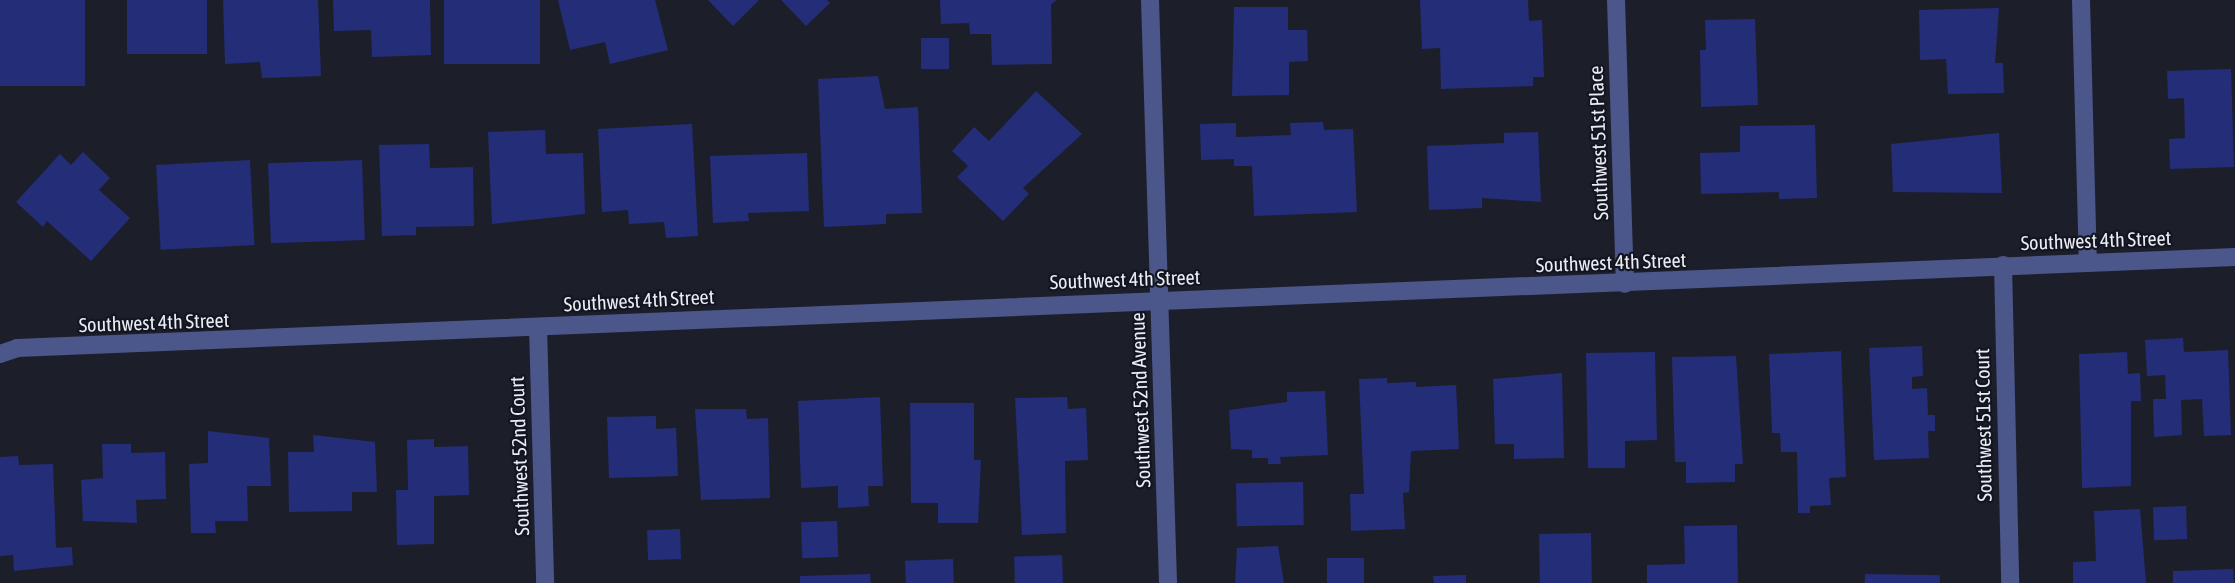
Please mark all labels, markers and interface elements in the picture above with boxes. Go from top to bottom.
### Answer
street label: Southwest 51st Place [1583,65,1613,221]
street label: Southwest 4th Street [2020,225,2172,255]
street label: Southwest 4th Street [1535,247,1687,277]
street label: Southwest 4th Street [1049,264,1201,294]
street label: Southwest 4th Street [563,284,715,316]
street label: Southwest 4th Street [78,307,230,337]
street label: Southwest 52nd Avenue [1125,312,1155,488]
street label: Southwest 51st Court [1970,348,1996,502]
street label: Southwest 52nd Court [504,376,534,536]

